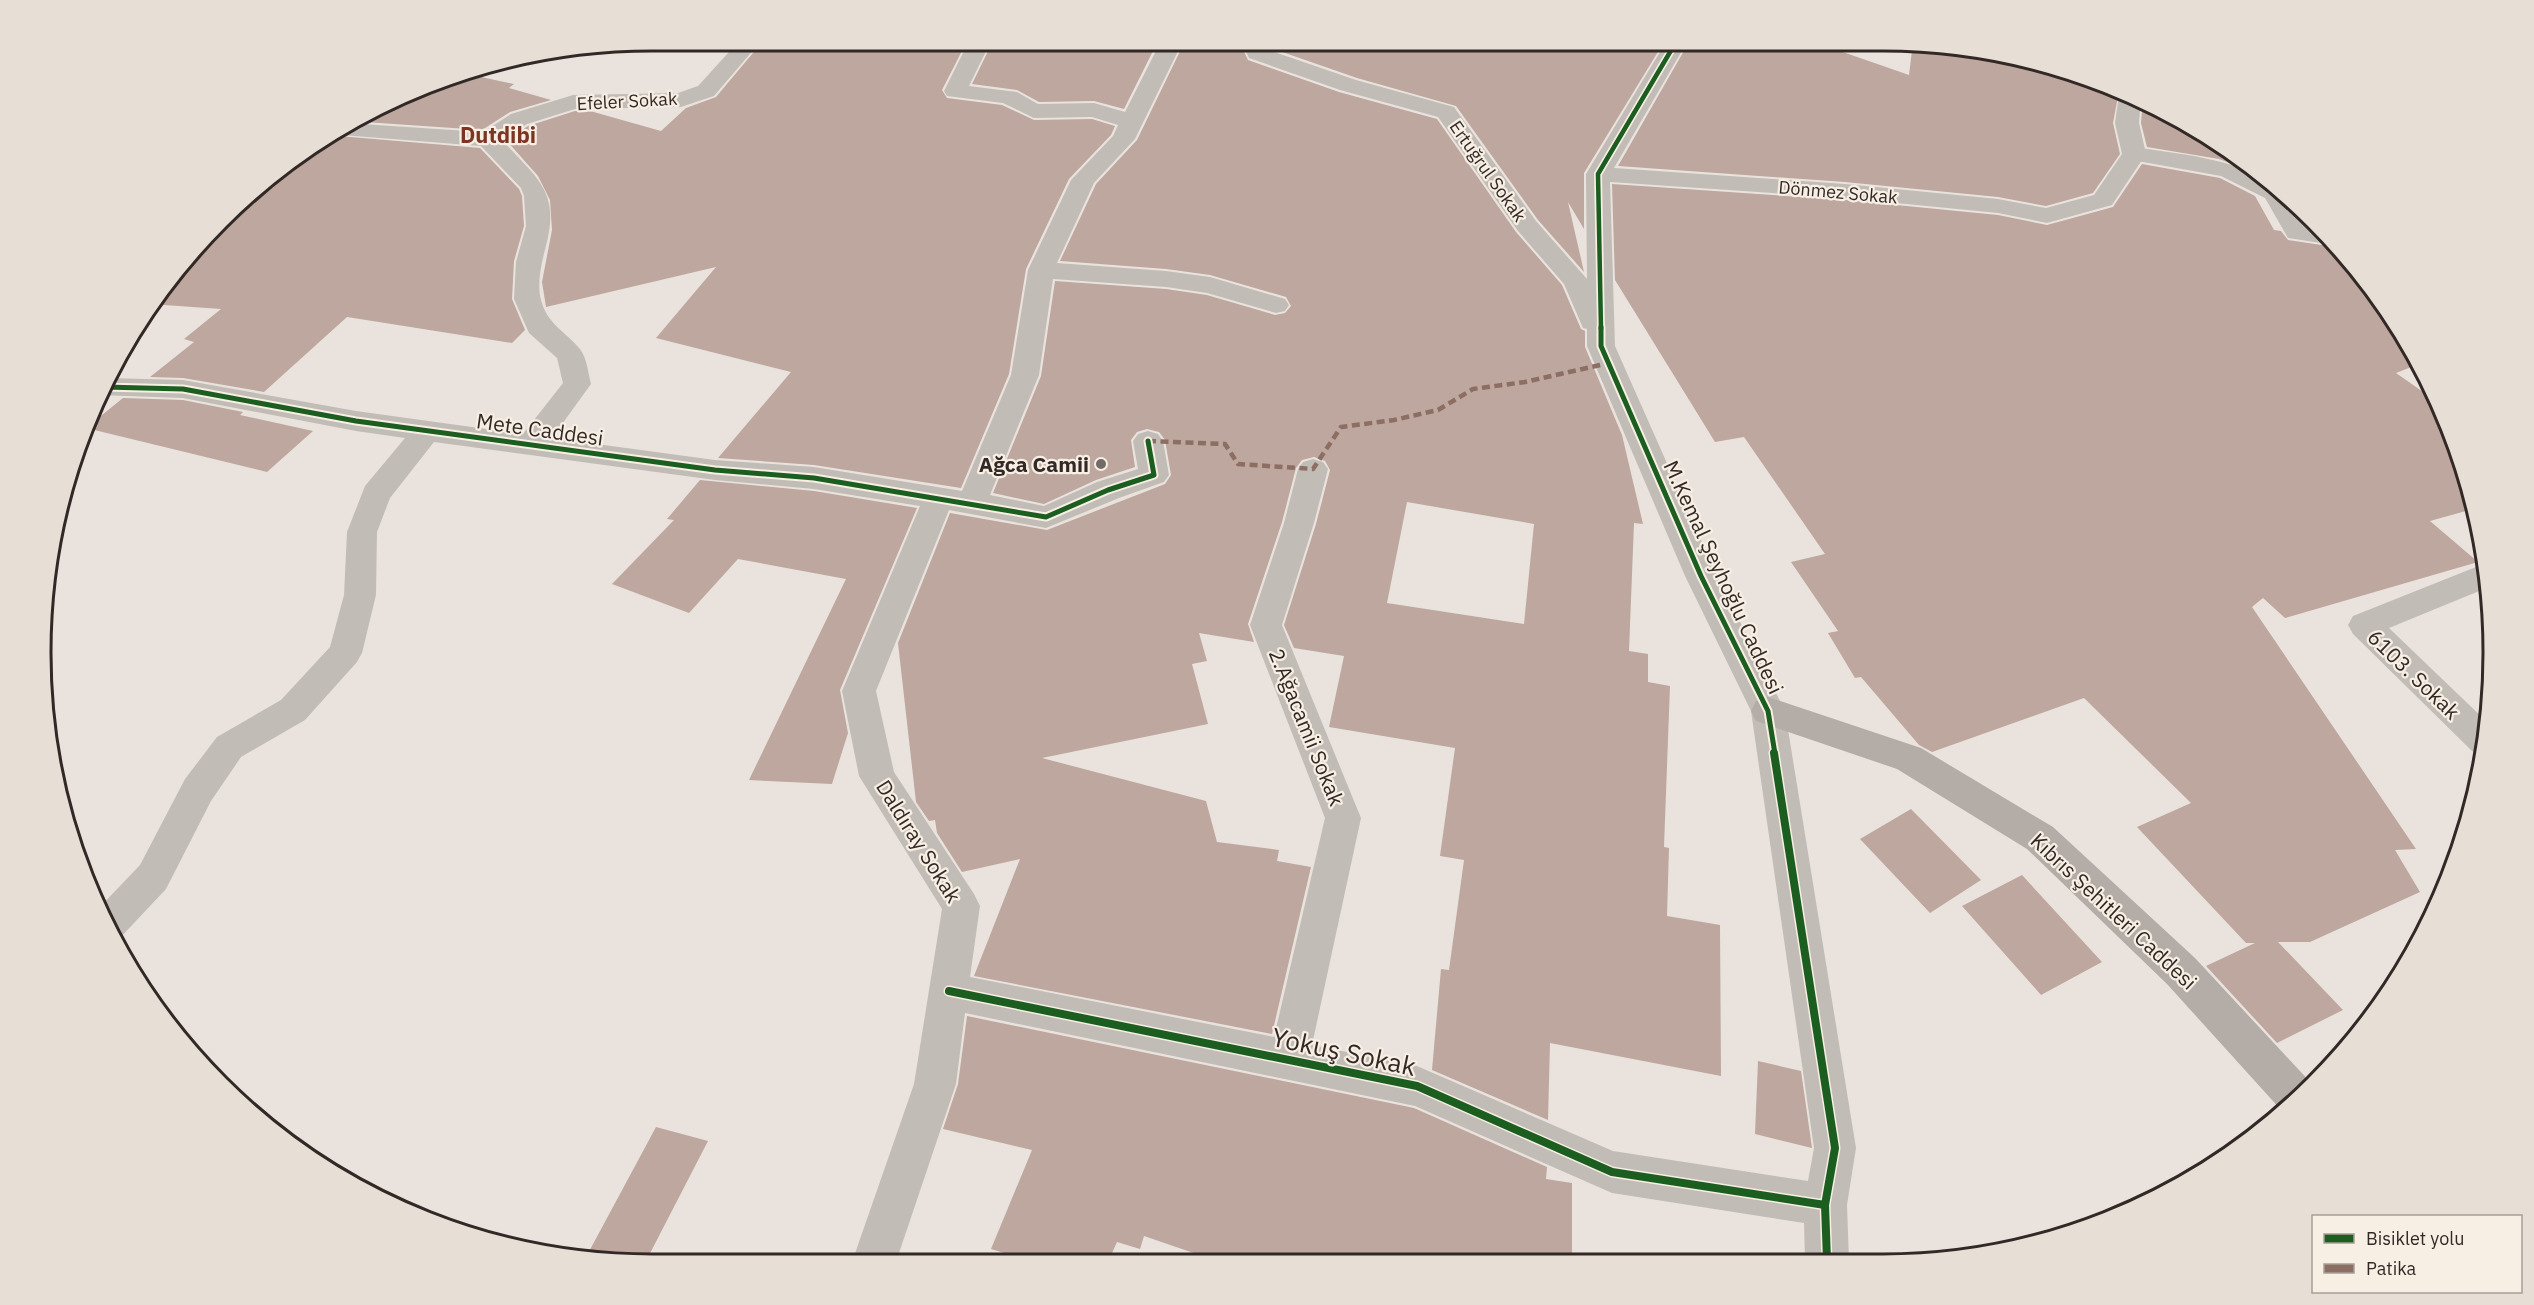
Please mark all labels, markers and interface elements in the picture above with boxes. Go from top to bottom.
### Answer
street label: Efeler Sokak [576,87,678,115]
street label: Ertuğrul Sokak [1445,116,1532,226]
district label: Dutdibi [460,120,536,149]
street label: Dönmez Sokak [1777,175,1899,209]
street label: Mete Caddesi [475,406,605,452]
place label: Ağca Camii [979,450,1089,478]
street label: M.Kemal Şeyhoğlu Caddesi [1658,456,1790,698]
marker: Ağca Camii [1094,457,1108,471]
street label: 6103. Sokak [2362,623,2466,725]
street label: 2.Ağacamii Sokak [1263,644,1351,810]
street label: Daldıray Sokak [870,774,968,908]
street label: Kıbrıs Şehitleri Caddesi [2025,827,2203,995]
street label: Yokuş Sokak [1269,1019,1419,1083]
legend [2312,1215,2522,1293]
text: Bisiklet yolu [2366,1227,2464,1250]
text: Patika [2366,1257,2417,1280]

